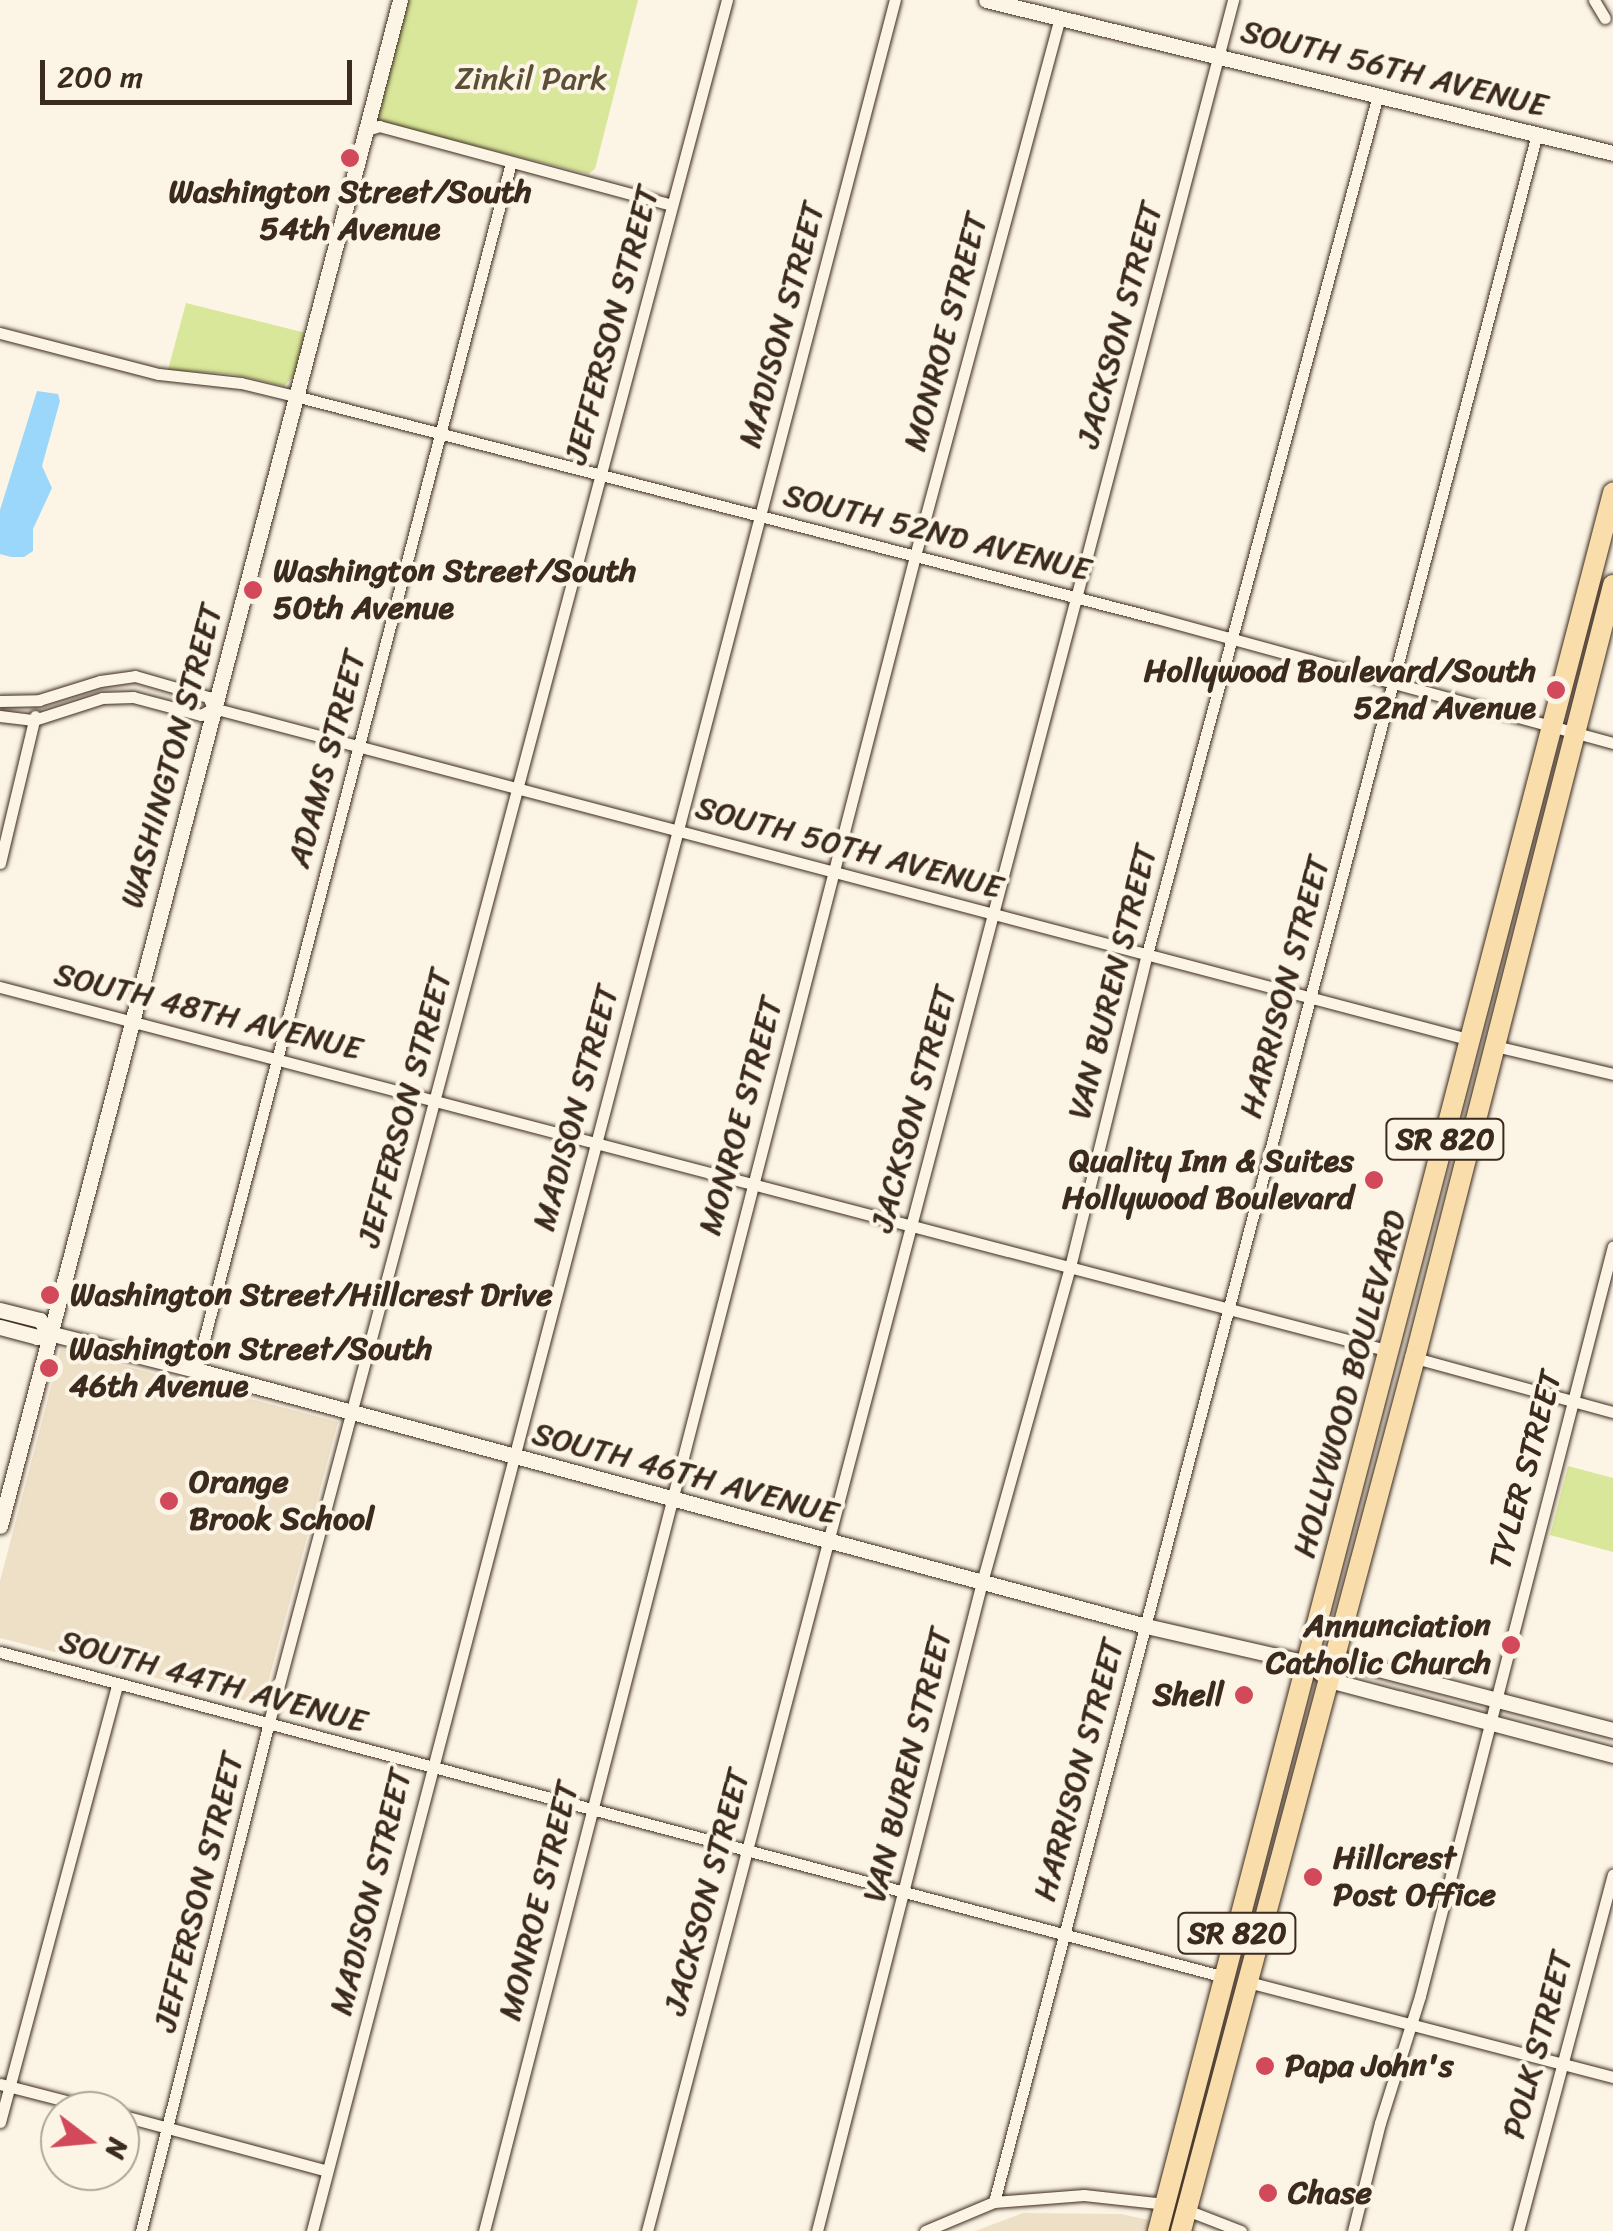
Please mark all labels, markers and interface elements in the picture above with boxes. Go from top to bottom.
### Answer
street label: SOUTH 56TH AVENUE [1237,12,1551,126]
scale bar [45,40,358,102]
text: 200 m [57,50,143,104]
park label: Zinkil Park [455,60,607,98]
marker: Washington Street/South 54th Avenue [339,147,361,169]
place label: Washington Street/South 54th Avenue [168,174,532,249]
street label: JEFFERSON STREET [556,182,668,468]
street label: JACKSON STREET [1068,196,1172,454]
street label: MADISON STREET [731,197,833,453]
street label: MONROE STREET [896,209,996,455]
street label: SOUTH 52ND AVENUE [779,476,1095,590]
place label: Washington Street/South 50th Avenue [273,553,636,628]
marker: Washington Street/South 50th Avenue [242,579,264,601]
street label: WASHINGTON STREET [113,599,231,913]
street label: ADAMS STREET [280,646,374,872]
place label: Hollywood Boulevard/South 52nd Avenue [1144,653,1536,728]
marker: Hollywood Boulevard/South 52nd Avenue [1545,679,1567,701]
street label: SOUTH 50TH AVENUE [691,788,1007,908]
street label: VAN BUREN STREET [1060,839,1166,1125]
street label: HARRISON STREET [1231,850,1339,1124]
street label: SOUTH 48TH AVENUE [50,955,366,1069]
street label: JEFFERSON STREET [349,965,461,1251]
street label: MADISON STREET [525,980,627,1236]
street label: JACKSON STREET [862,980,966,1238]
street label: MONROE STREET [691,993,791,1239]
road number: SR 820 [1385,1114,1505,1164]
place label: Quality Inn & Suites Hollywood Boulevard [1062,1143,1354,1218]
marker: Quality Inn & Suites Hollywood Boulevard [1363,1169,1385,1191]
street label: HOLLYWOOD BOULEVARD [1285,1206,1415,1562]
place label: Washington Street/Hillcrest Drive [70,1276,553,1314]
marker: Washington Street/Hillcrest Drive [39,1284,61,1306]
place label: Washington Street/South 46th Avenue [69,1331,432,1406]
marker: Washington Street/South 46th Avenue [38,1357,60,1379]
street label: TYLER STREET [1481,1366,1571,1574]
street label: SOUTH 46TH AVENUE [528,1415,842,1533]
place label: Orange Brook School [189,1464,375,1539]
marker: Orange Brook School [158,1490,180,1512]
place label: Annunciation Catholic Church [1266,1608,1491,1683]
street label: SOUTH 44TH AVENUE [55,1622,371,1742]
street label: VAN BUREN STREET [855,1622,961,1908]
street label: HARRISON STREET [1025,1633,1133,1907]
marker: Annunciation Catholic Church [1500,1634,1522,1656]
place label: Shell [1152,1676,1224,1714]
marker: Shell [1233,1684,1255,1706]
street label: JEFFERSON STREET [146,1749,252,2035]
street label: JACKSON STREET [655,1763,759,2021]
street label: MADISON STREET [322,1764,420,2020]
street label: MONROE STREET [491,1778,587,2024]
place label: Hillcrest Post Office [1333,1840,1496,1915]
marker: Hillcrest Post Office [1302,1866,1324,1888]
road number: SR 820 [1177,1908,1297,1958]
street label: POLK STREET [1495,1947,1581,2143]
place label: Papa John's [1285,2047,1452,2085]
marker: Papa John's [1254,2055,1276,2077]
north arrow [40,2091,140,2191]
text: N [91,2133,144,2165]
place label: Chase [1288,2174,1372,2212]
marker: Chase [1257,2182,1279,2204]

